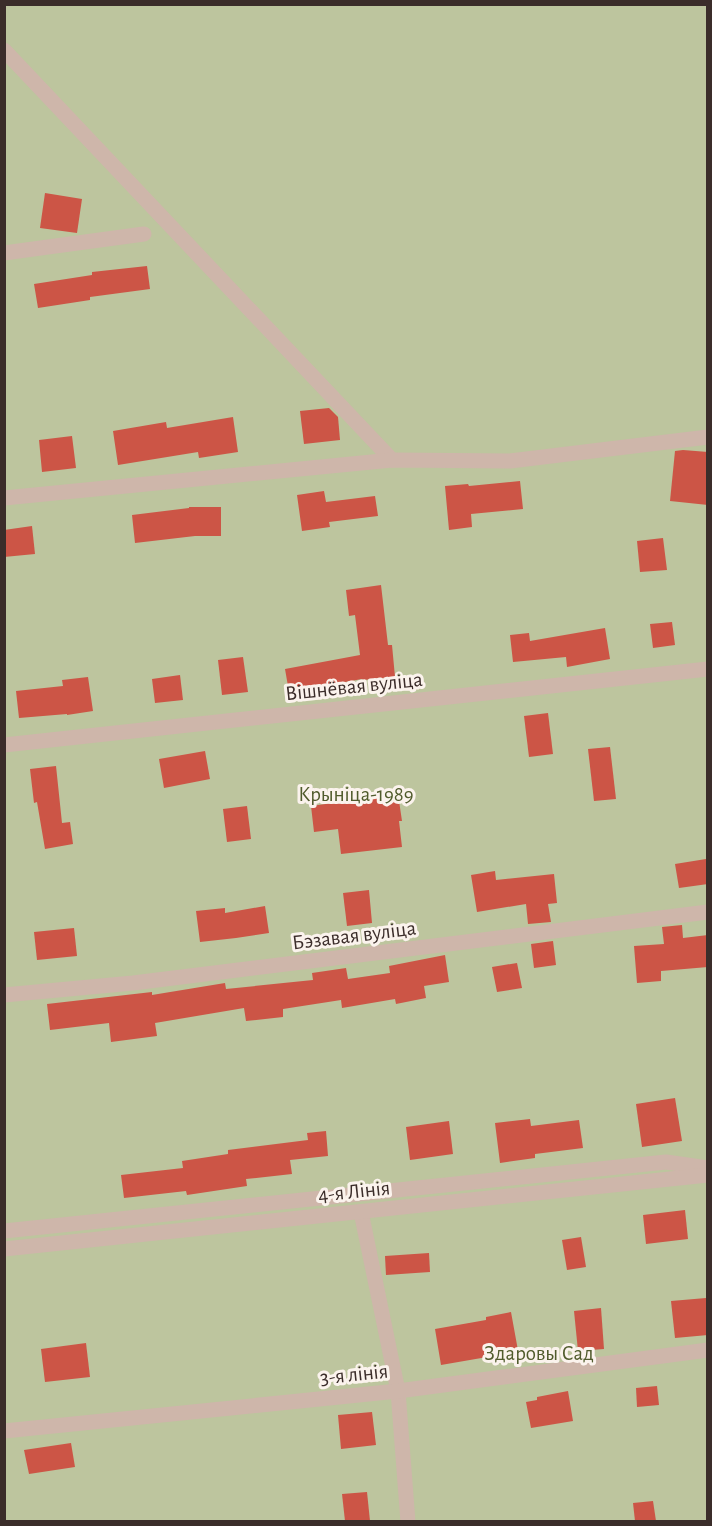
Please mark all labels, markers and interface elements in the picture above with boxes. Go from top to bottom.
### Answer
street label: Вішнёвая вуліца [284,669,424,704]
park label: Крыніца-1989 [298,784,414,805]
street label: Бэзавая вуліца [291,917,418,954]
street label: 4-я Лінія [317,1177,391,1206]
park label: Здаровы Сад [484,1343,594,1364]
street label: 3-я лінія [319,1360,389,1389]

